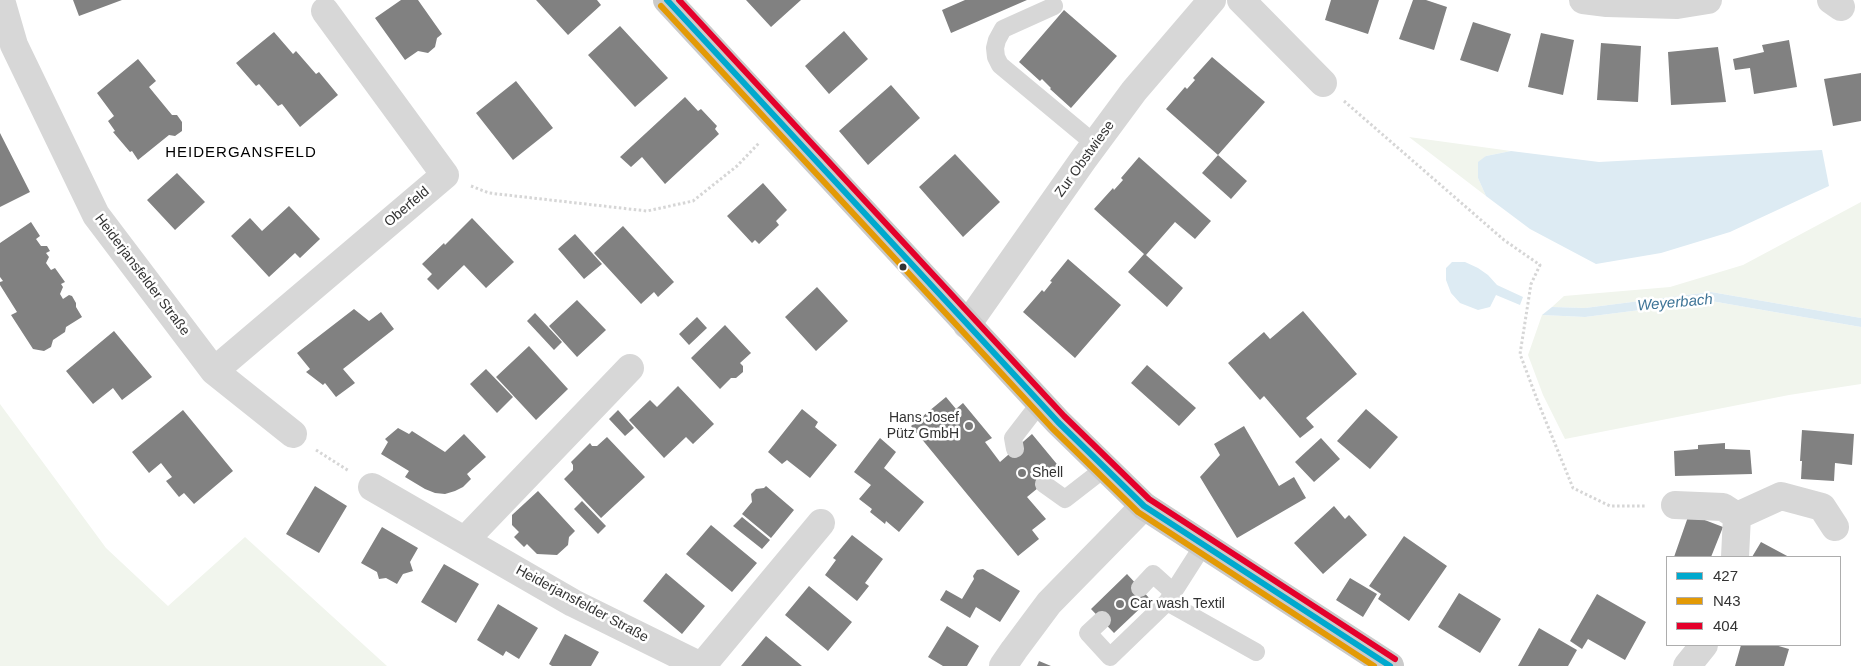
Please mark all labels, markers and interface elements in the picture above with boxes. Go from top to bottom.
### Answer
street label: Zur Obstwiese [1052,118,1118,200]
district label: HEIDERGANSFELD [163,144,319,162]
street label: Oberfeld [381,183,433,231]
street label: Heiderjansfelder Straße [91,211,193,339]
unlabelled marker [898,262,908,272]
water label: Weyerbach [1637,291,1713,315]
place label: Hans Josef Pütz GmbH [887,410,959,442]
marker: Hans Josef Pütz GmbH [963,420,975,432]
place label: Shell [1032,465,1063,481]
marker: Shell [1016,467,1028,479]
legend [1666,556,1841,646]
street label: Heiderjansfelder Straße [513,562,651,646]
text: 427 [1713,567,1738,584]
text: N43 [1713,592,1741,609]
place label: Car wash Textil [1130,596,1225,612]
marker: Car wash Textil [1114,598,1126,610]
text: 404 [1713,617,1738,634]

